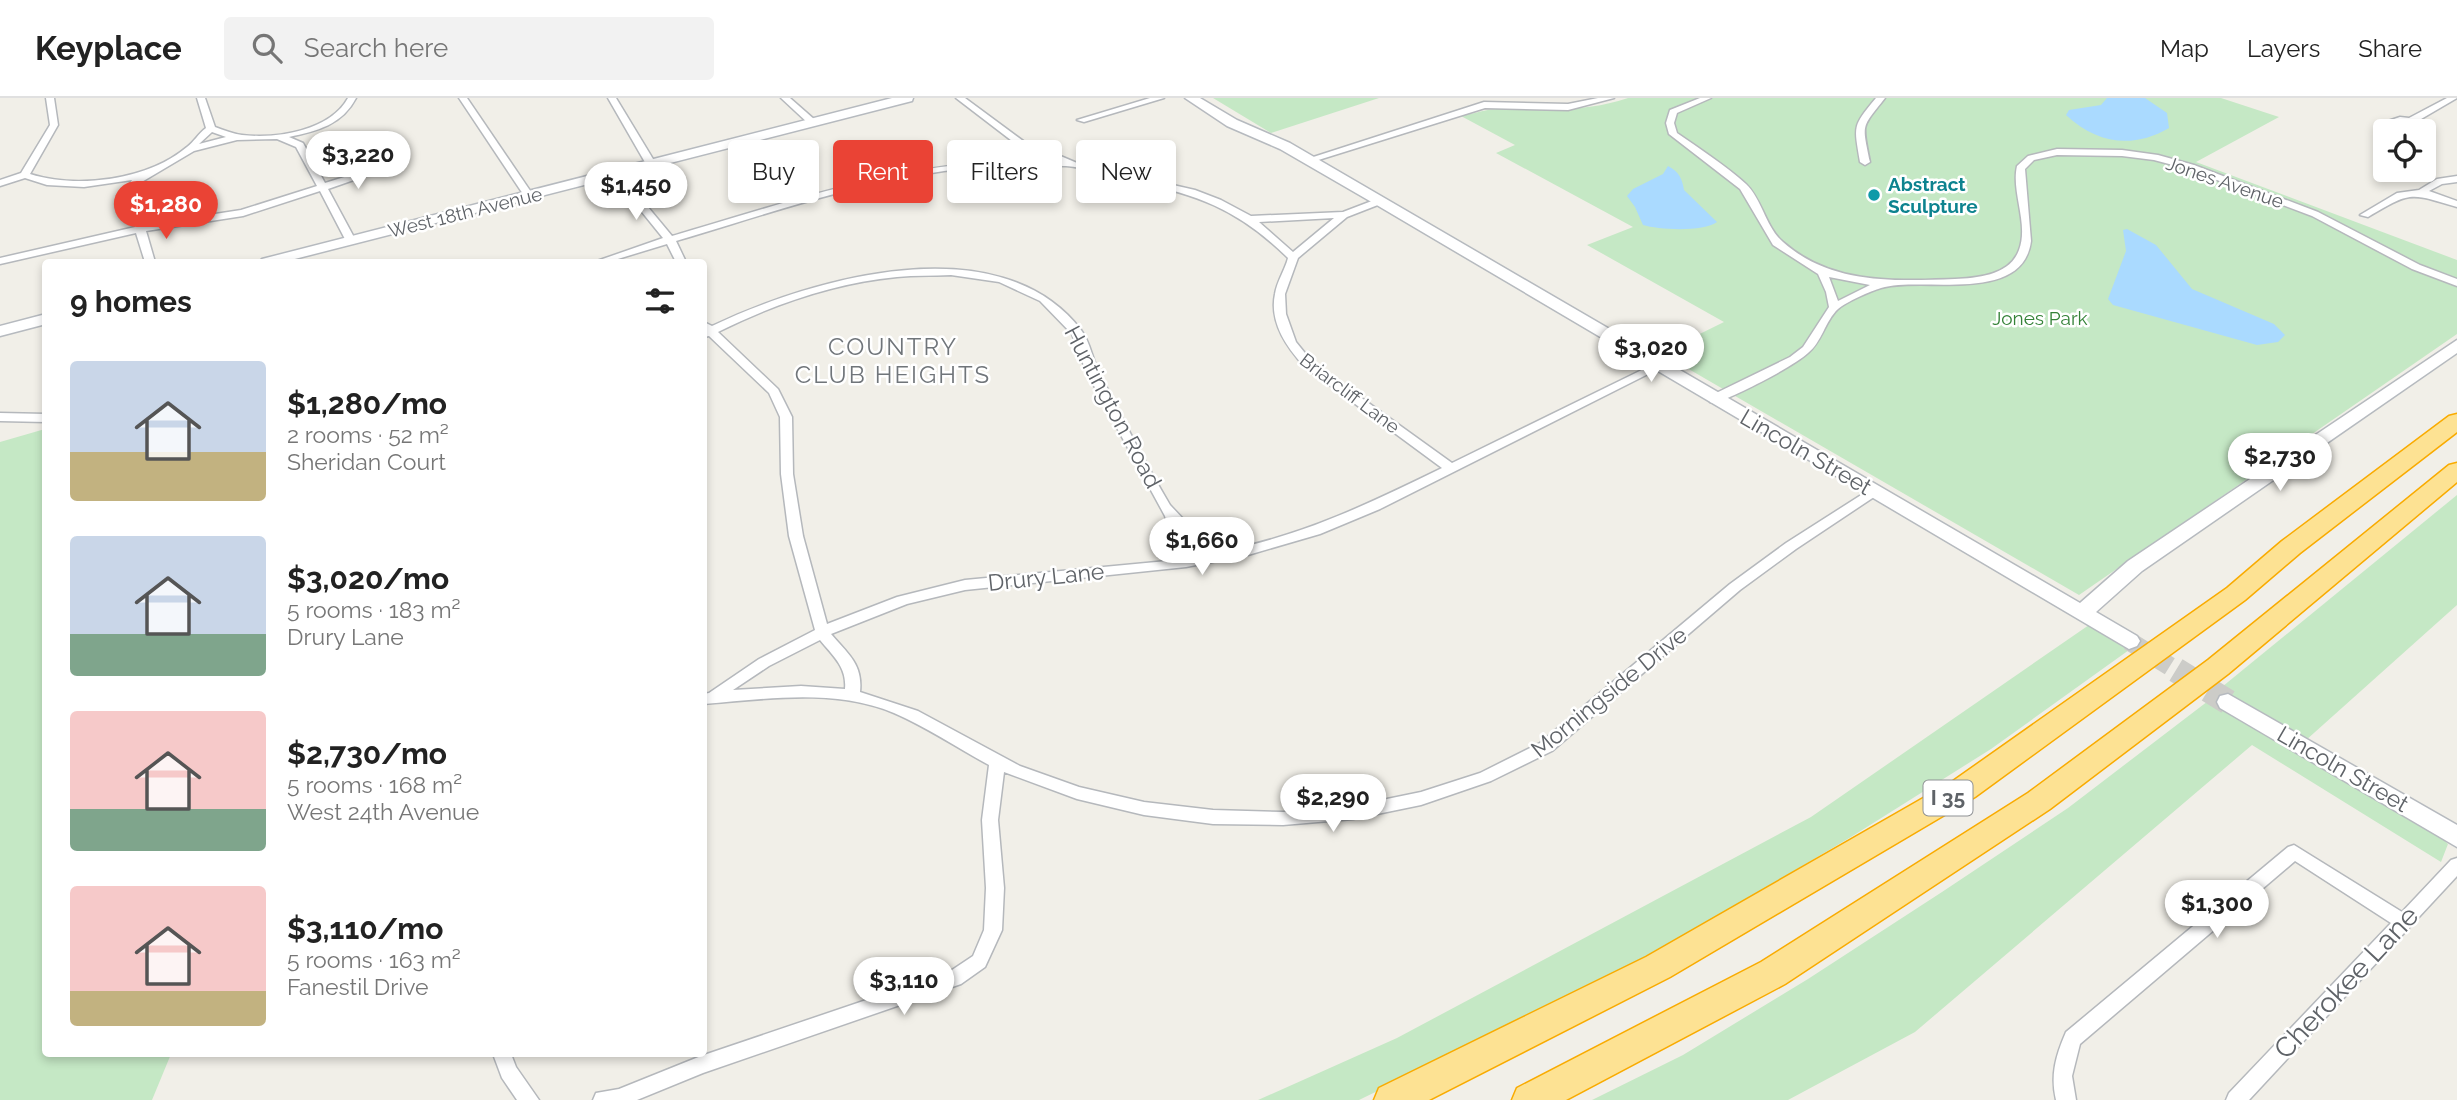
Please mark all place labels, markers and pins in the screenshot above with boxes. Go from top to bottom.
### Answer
pin: $3,220 [301,132,415,191]
pin: $1,450 [579,162,693,222]
place label: Abstract Sculpture [1888,173,1978,217]
pin: $1,280 [109,181,223,241]
marker: Abstract Sculpture [1866,187,1882,203]
pin: $3,020 [1594,324,1708,384]
pin: $2,730 [2223,434,2337,493]
pin: $1,660 [1145,518,1259,577]
pin: $2,290 [1276,774,1390,834]
pin: $1,300 [2160,880,2274,940]
pin: $3,110 [847,958,961,1017]

